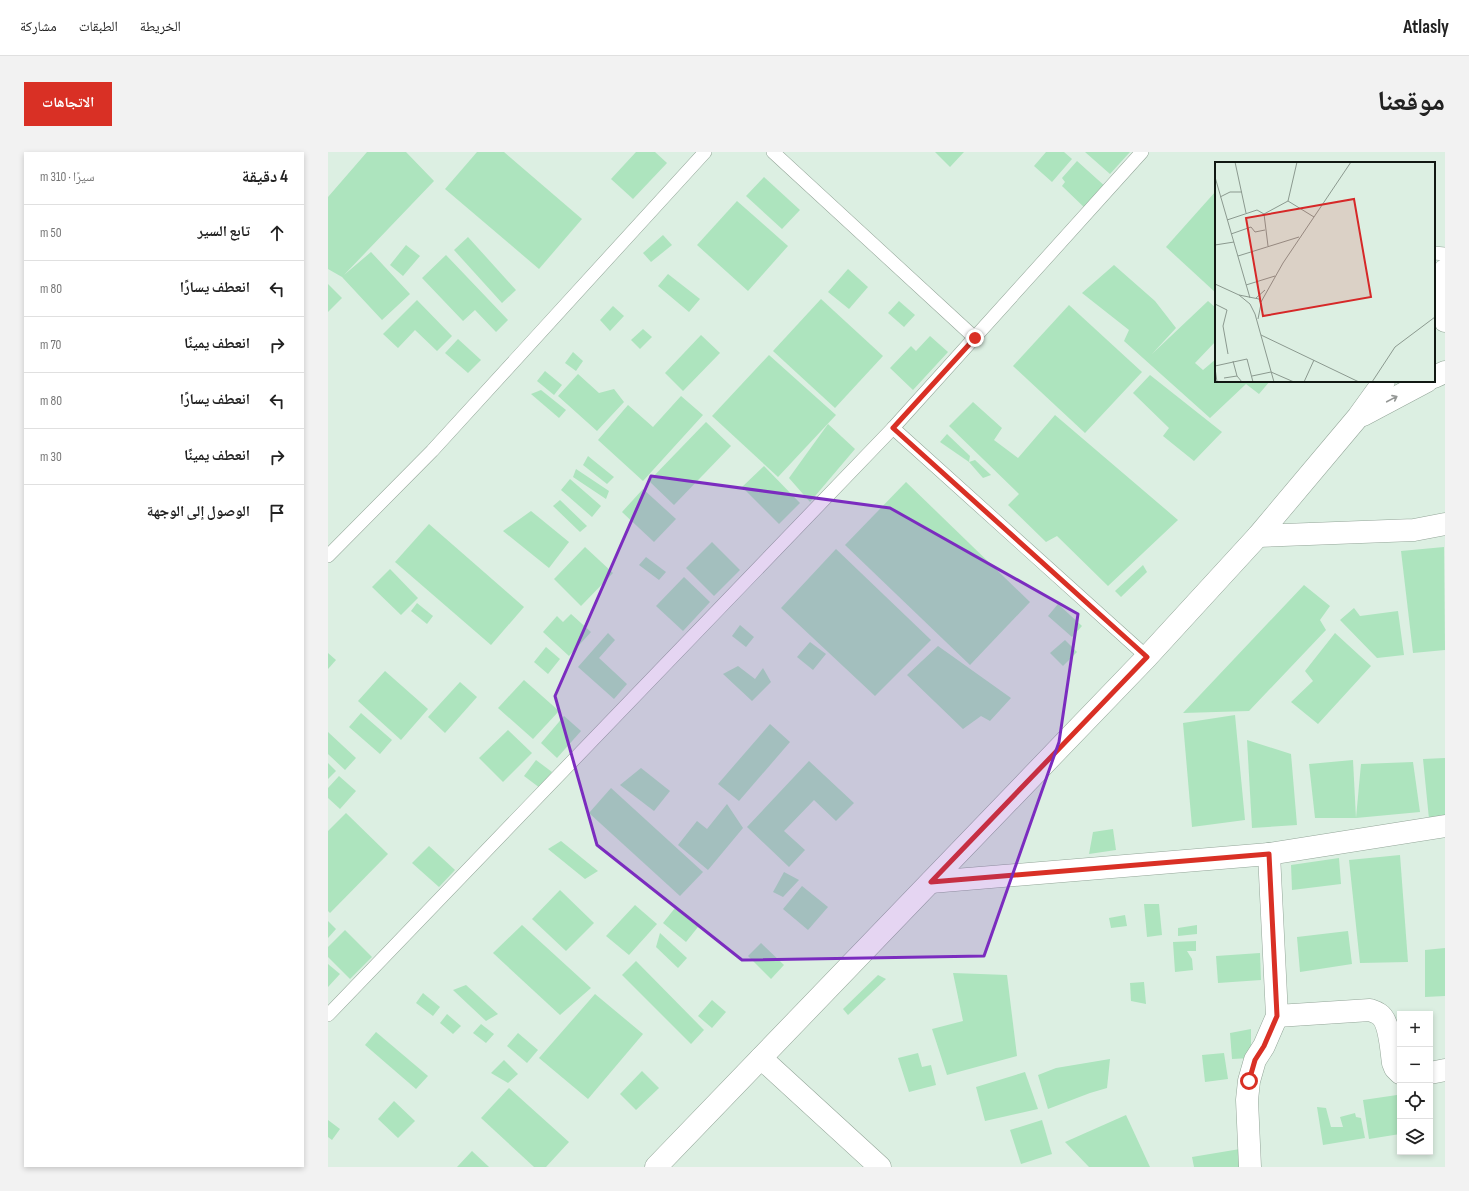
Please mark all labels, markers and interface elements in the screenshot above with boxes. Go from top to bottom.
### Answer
text: Atlasly [1403,16,1449,39]
text: مشاركة [20,18,57,35]
text: الطبقات [79,18,118,35]
text: الخريطة [140,18,181,35]
button: الاتجاهات [24,82,112,126]
text: موقعنا [1377,85,1445,118]
inset map [1215,162,1435,382]
text: 4 دقيقة [242,167,288,187]
text: سيرًا · 310 m [40,169,95,185]
text: تابع السير [198,222,250,241]
icon: ahead [266,222,288,244]
text: 50 m [40,225,61,241]
text: انعطف يسارًا [180,278,250,297]
icon: left [266,278,288,300]
text: 80 m [40,281,62,297]
route end [966,329,984,347]
text: انعطف يمينًا [184,334,250,353]
icon: right [266,334,288,356]
text: 70 m [40,337,61,353]
text: انعطف يسارًا [180,390,250,409]
icon: left [266,390,288,412]
text: 80 m [40,393,62,409]
one-way arrow [1386,395,1398,402]
text: انعطف يمينًا [184,446,250,465]
icon: right [266,446,288,468]
text: 30 m [40,449,62,465]
text: الوصول إلى الوجهة [147,502,250,521]
icon: arrive [266,502,288,524]
map controls [1397,1011,1433,1155]
button: + [1397,1011,1433,1047]
button: − [1397,1047,1433,1083]
route start [1240,1072,1258,1090]
button: locate [1397,1083,1433,1119]
button: layers [1397,1119,1433,1155]

